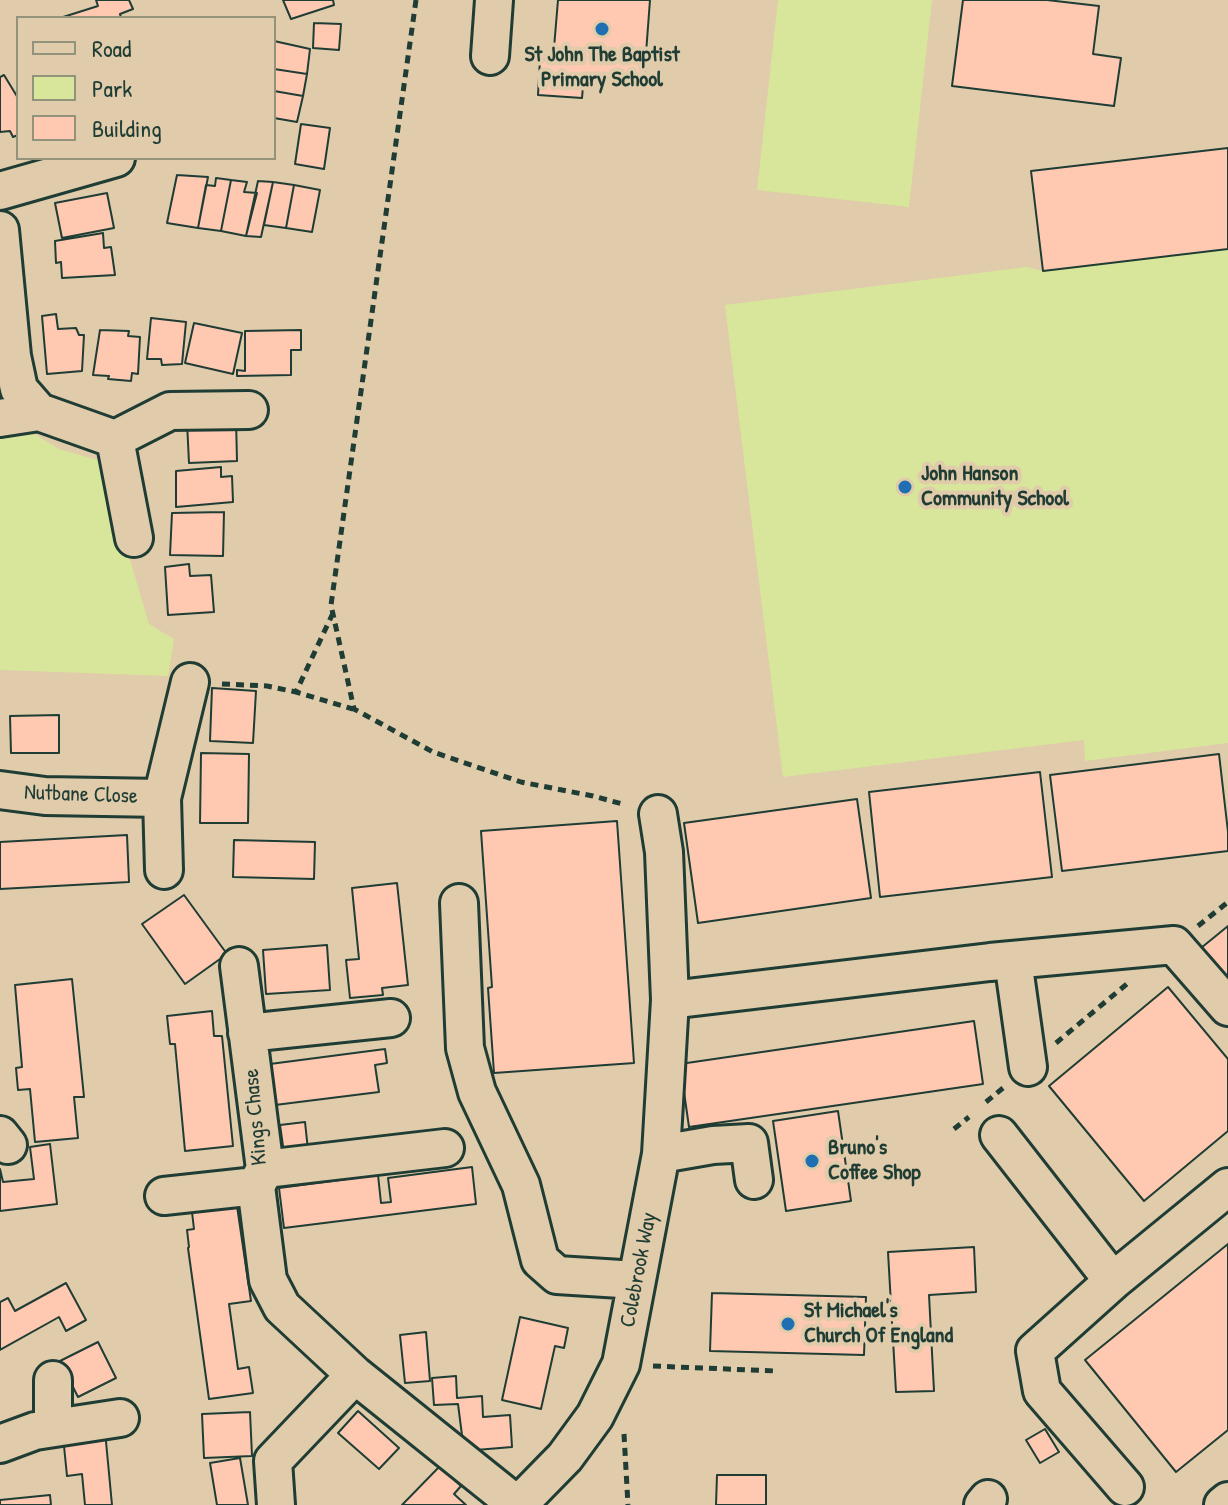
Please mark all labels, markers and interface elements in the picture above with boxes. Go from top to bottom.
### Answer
legend [16,16,276,160]
marker: St John The Baptist Primary School [593,20,611,38]
text: Road [92,32,131,64]
place label: St John The Baptist Primary School [524,42,680,94]
text: Park [92,72,132,104]
text: Building [92,112,162,144]
place label: John Hanson Community School [921,461,1069,512]
marker: John Hanson Community School [896,478,914,496]
street label: Nutbane Close [24,780,138,810]
street label: Kings Chase [239,1068,273,1166]
place label: Bruno's Coffee Shop [828,1135,921,1186]
marker: Bruno's Coffee Shop [803,1152,821,1170]
street label: Colebrook Way [615,1210,663,1330]
place label: St Michael's Church Of England [804,1298,953,1350]
marker: St Michael's Church Of England [779,1315,797,1333]

